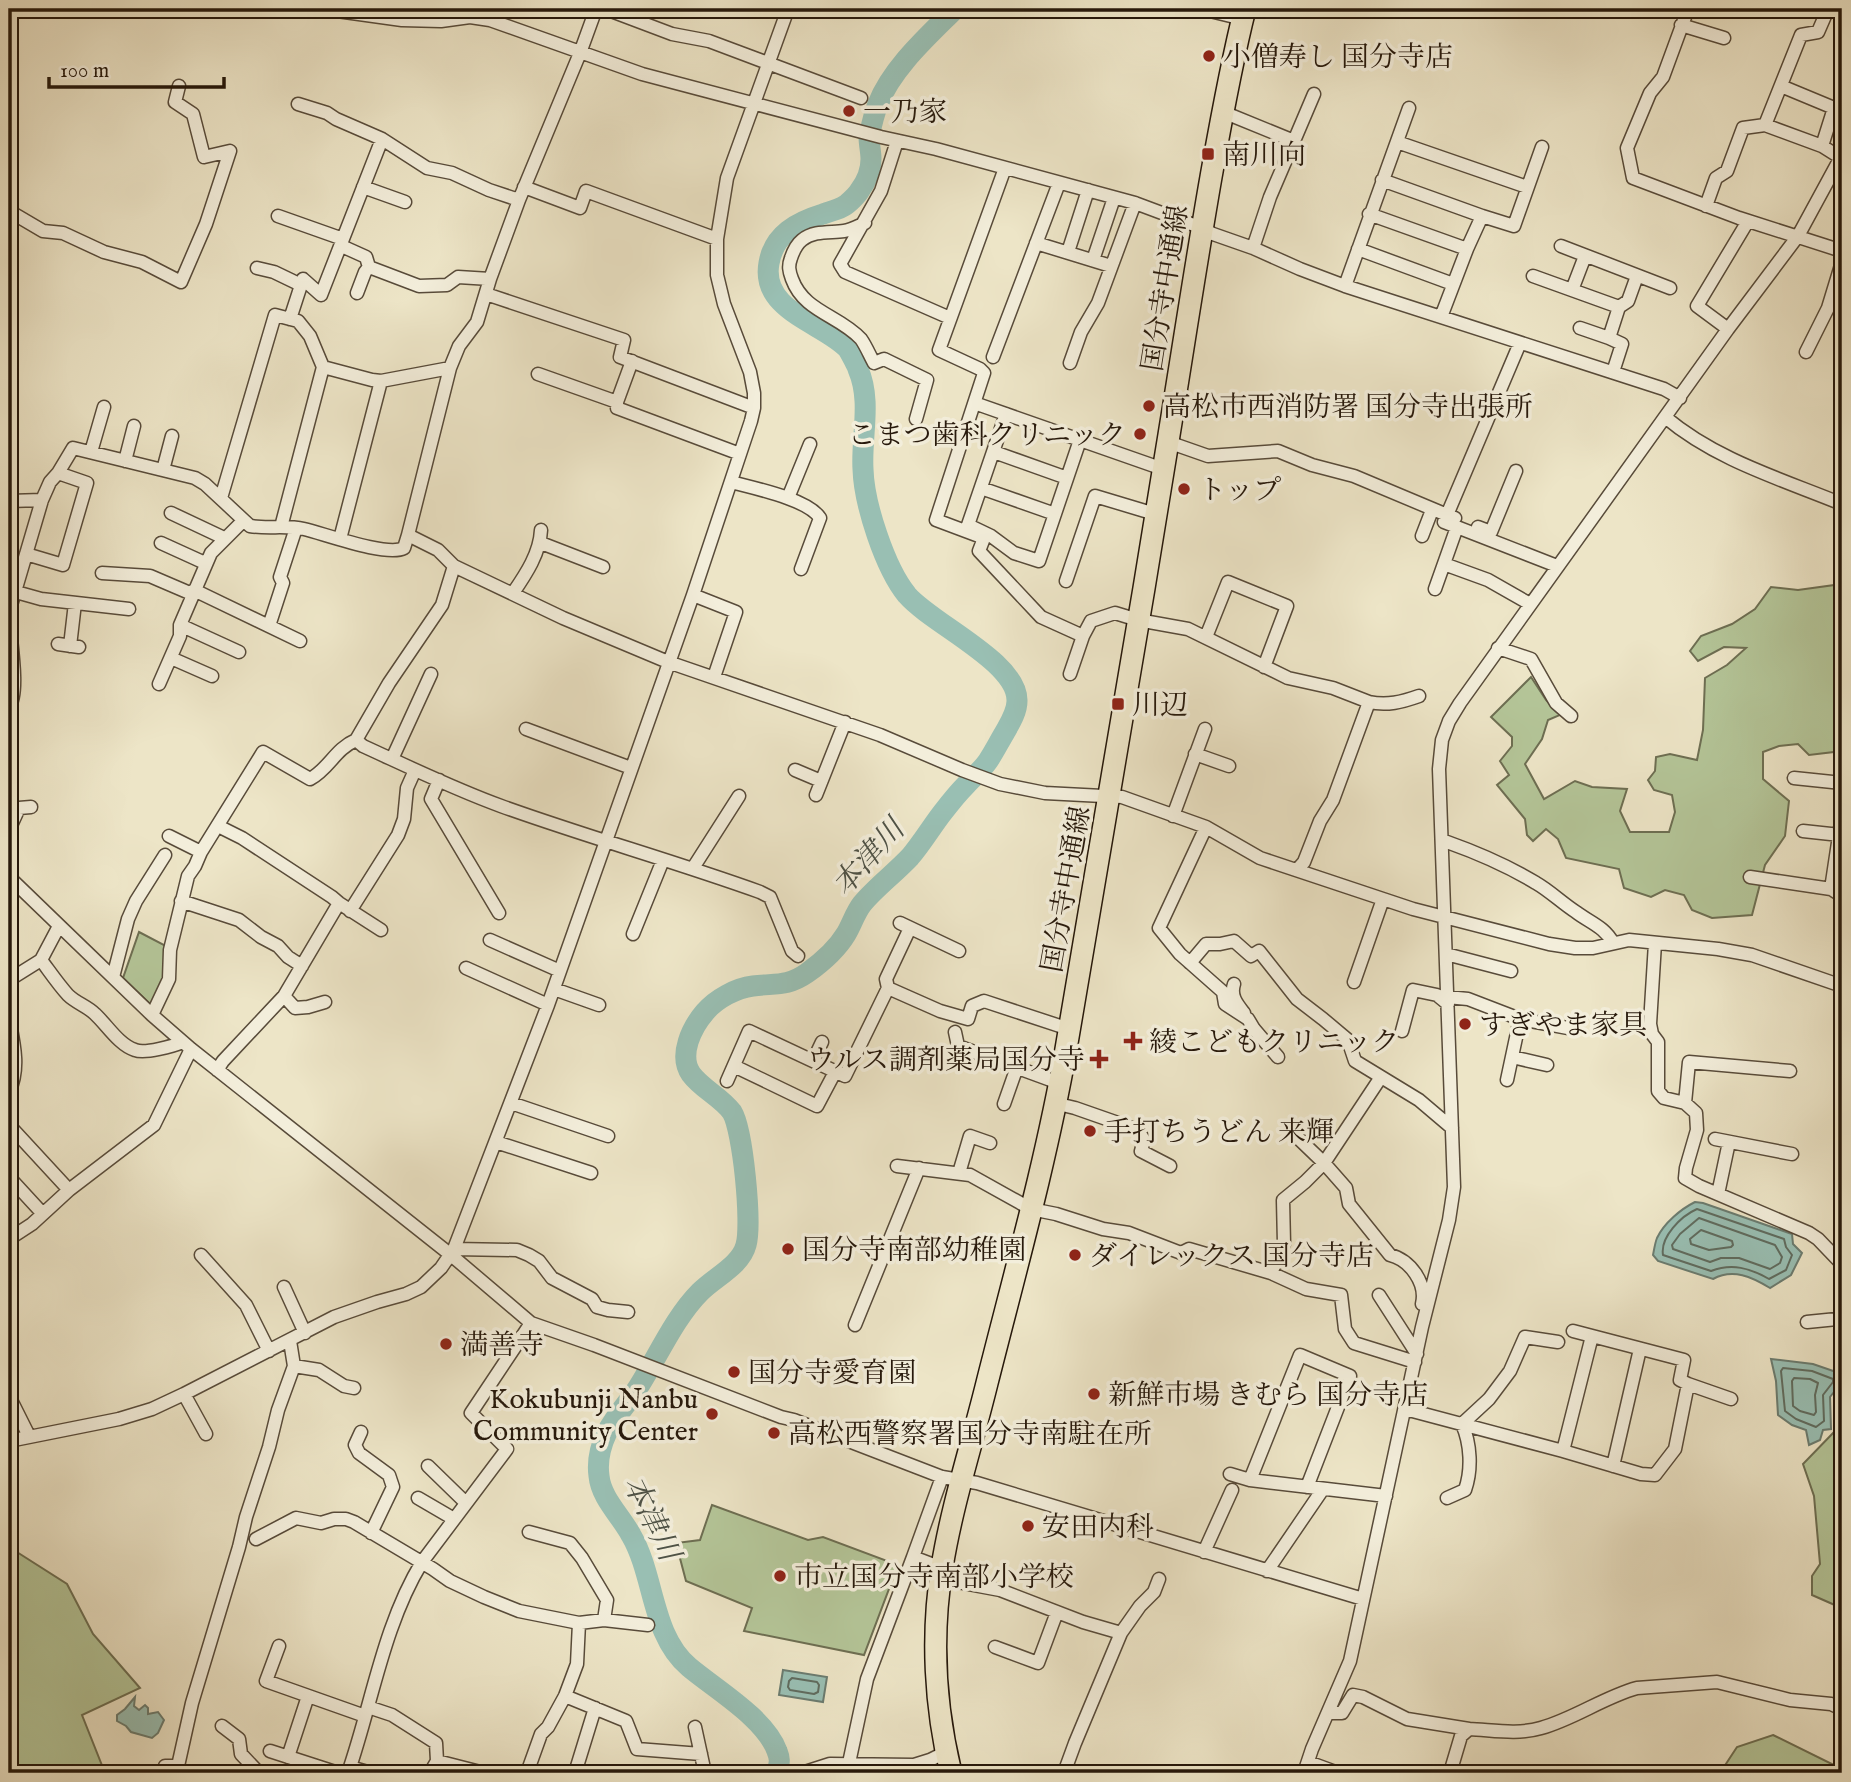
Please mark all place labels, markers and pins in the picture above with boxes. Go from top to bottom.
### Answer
place label: 小僧寿し 国分寺店 [1223,41,1453,76]
marker: 小僧寿し 国分寺店 [1201,48,1217,64]
place label: 一乃家 [863,96,947,131]
marker: 一乃家 [841,103,857,119]
place label: 南川向 [1222,139,1306,174]
marker: 南川向 [1200,146,1216,162]
place label: 高松市西消防署 国分寺出張所 [1163,391,1533,426]
marker: 高松市西消防署 国分寺出張所 [1141,398,1157,414]
place label: こまつ歯科クリニック [848,419,1126,454]
marker: こまつ歯科クリニック [1132,426,1148,442]
place label: トップ [1198,474,1281,509]
marker: トップ [1176,481,1192,497]
place label: 川辺 [1132,689,1188,724]
marker: 川辺 [1110,696,1126,712]
place label: すぎやま家具 [1479,1009,1647,1044]
marker: すぎやま家具 [1457,1016,1473,1032]
place label: 綾こどもクリニック [1149,1026,1399,1061]
marker: 綾こどもクリニック [1123,1031,1143,1051]
place label: ウルス調剤薬局国分寺 [807,1044,1085,1079]
marker: ウルス調剤薬局国分寺 [1091,1051,1107,1067]
place label: 手打ちうどん 来輝 [1104,1116,1334,1151]
marker: 手打ちうどん 来輝 [1082,1123,1098,1139]
place label: 国分寺南部幼稚園 [802,1234,1026,1269]
place label: ダイレックス 国分寺店 [1089,1240,1374,1275]
marker: 国分寺南部幼稚園 [780,1241,796,1257]
marker: ダイレックス 国分寺店 [1067,1247,1083,1263]
place label: 満善寺 [460,1329,544,1364]
marker: 満善寺 [438,1336,454,1352]
place label: 国分寺愛育園 [748,1357,916,1392]
marker: 国分寺愛育園 [726,1364,742,1380]
place label: 新鮮市場 きむら 国分寺店 [1108,1379,1428,1414]
place label: Kokubunji Nanbu Community Center [473,1383,698,1450]
marker: 新鮮市場 きむら 国分寺店 [1086,1386,1102,1402]
marker: Kokubunji Nanbu Community Center [704,1406,720,1422]
place label: 高松西警察署国分寺南駐在所 [788,1418,1152,1453]
marker: 高松西警察署国分寺南駐在所 [766,1425,782,1441]
place label: 安田内科 [1042,1511,1154,1546]
marker: 安田内科 [1020,1518,1036,1534]
place label: 市立国分寺南部小学校 [794,1561,1074,1596]
marker: 市立国分寺南部小学校 [772,1568,788,1584]

